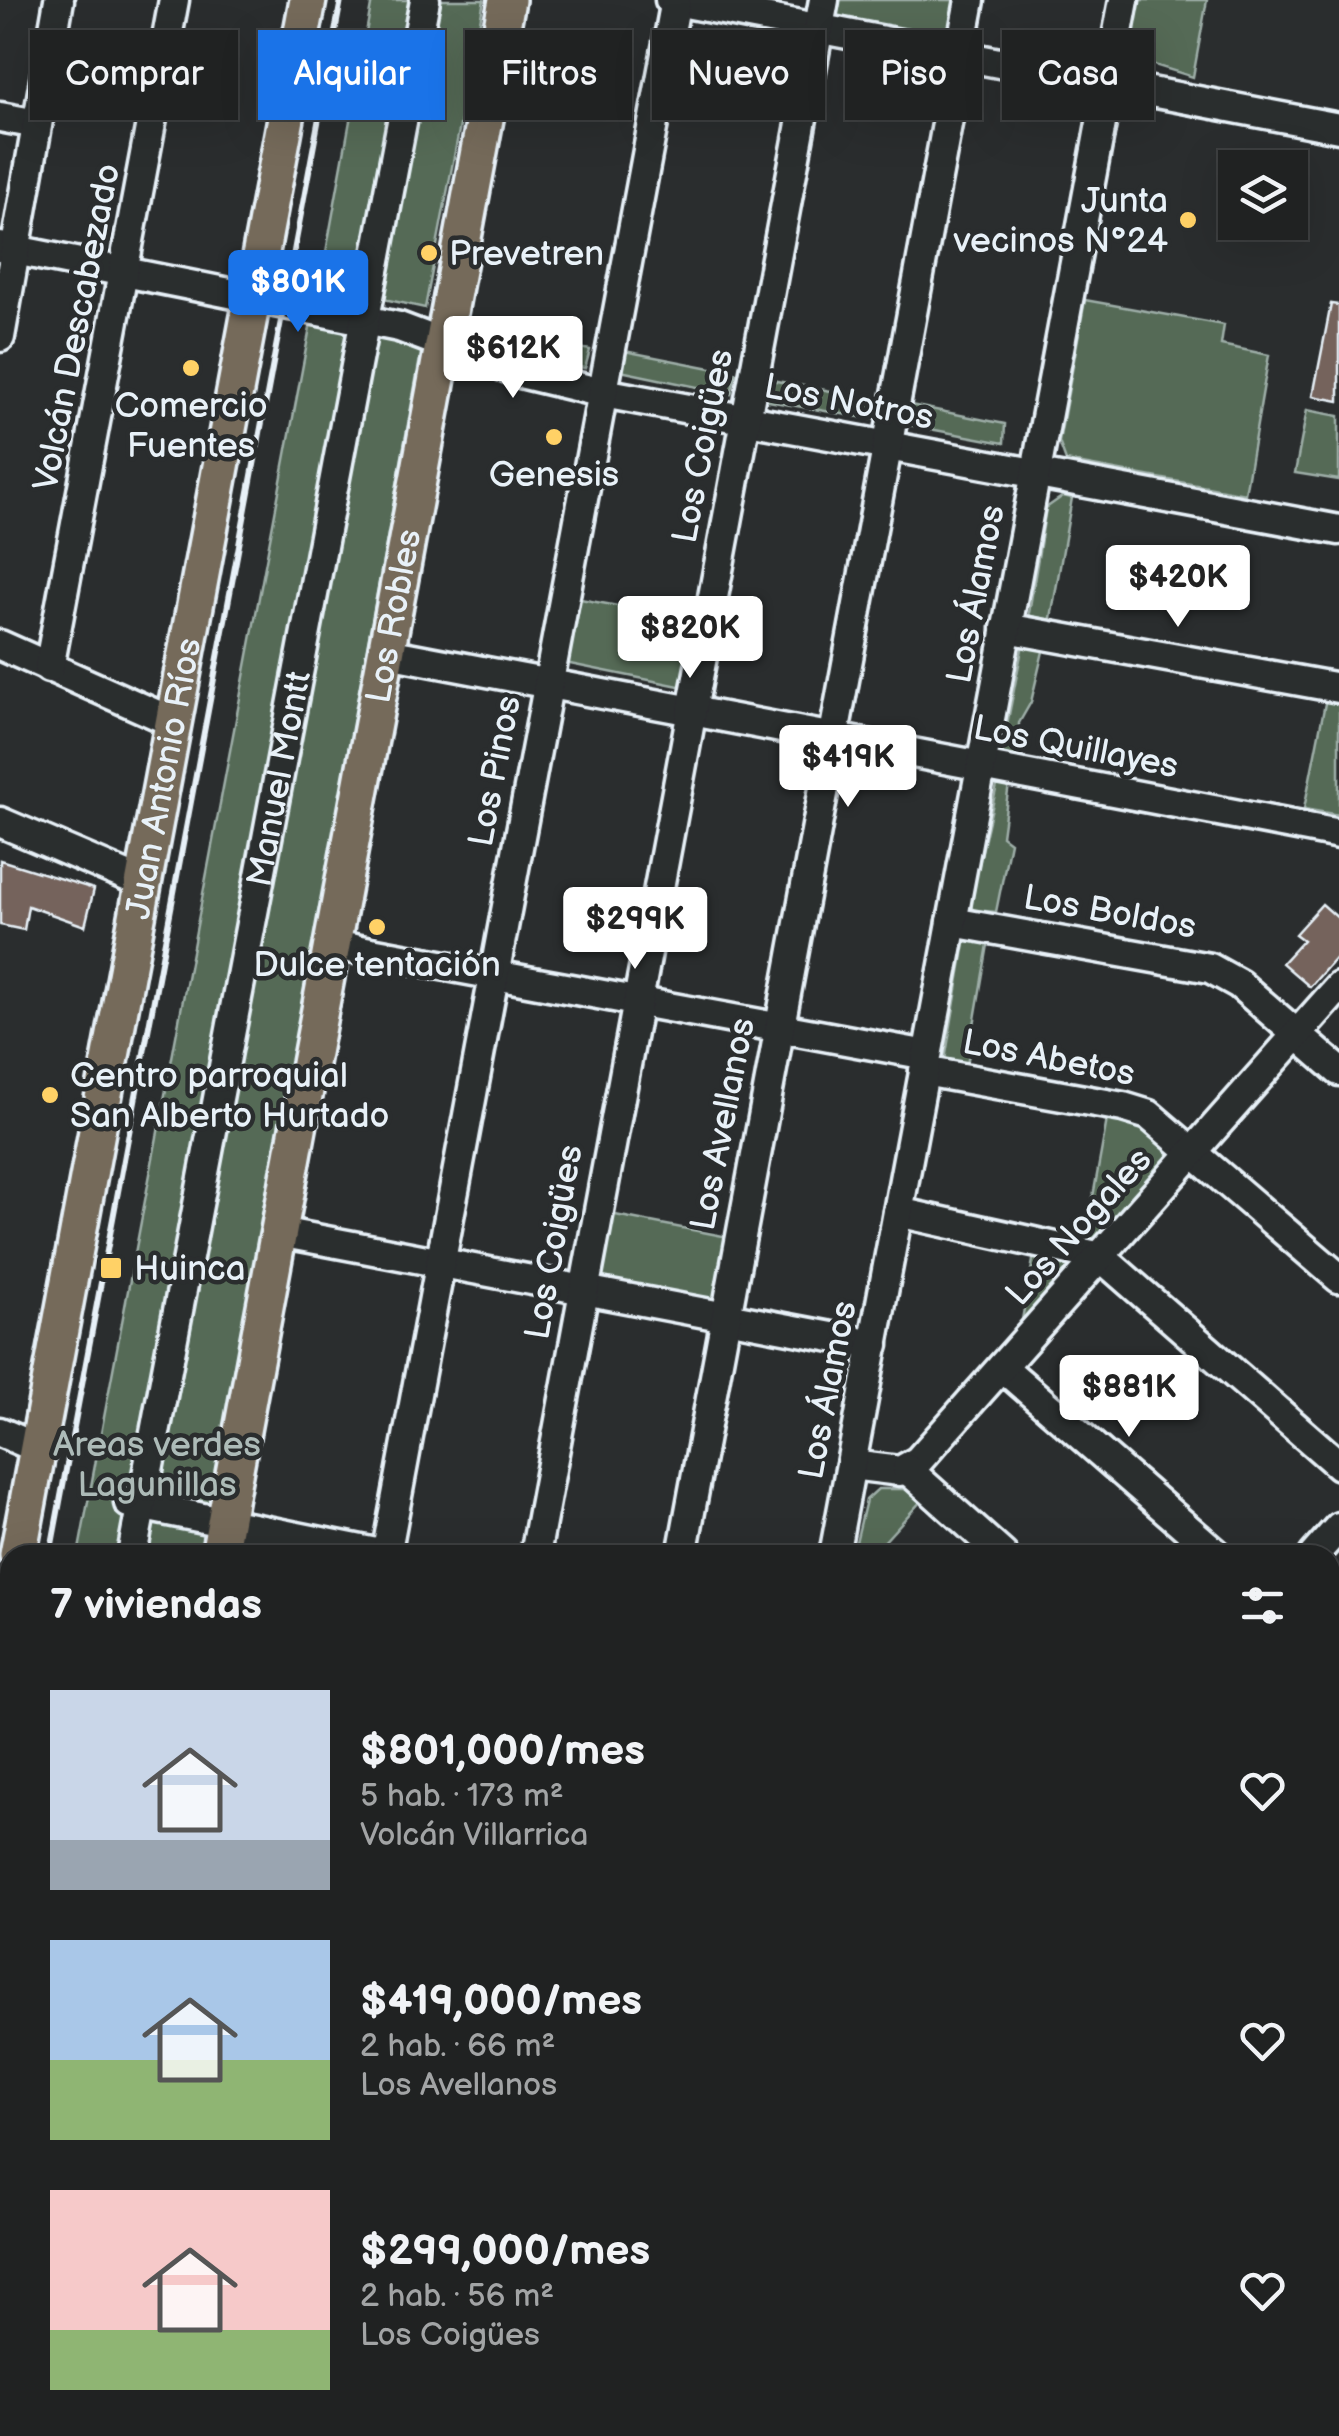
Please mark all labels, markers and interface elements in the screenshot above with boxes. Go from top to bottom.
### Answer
chip: Comprar [30,30,238,120]
chip: Alquilar [258,30,445,120]
chip: Filtros [465,30,632,120]
chip: Nuevo [652,30,825,120]
chip: Piso [845,30,982,120]
chip: Casa [1002,30,1154,120]
map controls [1218,150,1308,240]
button: layers [1218,150,1308,240]
street label: Volcán Descabezado [25,160,130,494]
place label: Junta vecinos N°24 [953,180,1168,263]
marker: Junta vecinos N°24 [1177,209,1199,231]
place label: Prevetren [449,233,604,276]
marker: Prevetren [418,242,440,264]
pin: $801K [228,250,368,335]
text: $801K [250,263,346,302]
pin: $612K [443,316,583,401]
text: $612K [466,329,560,368]
street label: Los Coigües [664,346,743,547]
marker: Comercio Fuentes [180,357,202,379]
street label: Los Notros [760,365,937,440]
place label: Comercio Fuentes [114,385,268,468]
marker: Genesis [543,426,565,448]
place label: Genesis [489,454,619,497]
street label: Los Álamos [937,501,1015,687]
street label: Los Robles [357,526,432,707]
pin: $420K [1108,545,1248,630]
text: $420K [1128,558,1228,597]
pin: $820K [620,596,760,681]
text: $820K [640,609,740,648]
street label: Juan Antonio Ríos [117,635,212,923]
street label: Manuel Montt [238,667,321,890]
street label: Los Pinos [460,692,531,850]
street label: Los Quillayes [970,707,1182,788]
pin: $419K [778,725,918,810]
text: $419K [801,738,895,777]
street label: Los Boldos [1020,876,1199,949]
pin: $299K [565,887,705,972]
text: $299K [585,900,685,939]
marker: Dulce tentación [366,916,388,938]
place label: Dulce tentación [253,944,501,987]
street label: Los Avellanos [682,1014,765,1234]
street label: Los Abetos [959,1021,1138,1096]
place label: Centro parroquial San Alberto Hurtado [70,1055,389,1138]
marker: Centro parroquial San Alberto Hurtado [39,1084,61,1106]
street label: Los Nogales [997,1139,1161,1315]
street label: Los Coigües [516,1142,593,1343]
place label: Huinca [134,1248,245,1291]
marker: Huinca [98,1255,124,1281]
street label: Los Álamos [789,1297,867,1483]
pin: $881K [1059,1355,1199,1440]
text: $881K [1082,1368,1176,1407]
park label: Areas verdes Lagunillas [53,1424,261,1507]
icon: filters [1235,1578,1290,1633]
text: 7 viviendas [50,1580,262,1631]
text: $801,000/mes [360,1726,645,1777]
icon: home [130,1730,250,1850]
icon: heart [1235,1763,1290,1818]
text: 5 hab. · 173 m² [360,1777,564,1816]
text: Volcán Villarrica [360,1816,588,1855]
text: $419,000/mes [360,1976,642,2027]
icon: home [130,1980,250,2100]
icon: heart [1235,2013,1290,2068]
text: 2 hab. · 66 m² [360,2027,555,2066]
text: Los Avellanos [360,2066,557,2105]
text: $299,000/mes [360,2226,650,2277]
icon: home [130,2230,250,2350]
icon: heart [1235,2263,1290,2318]
text: 2 hab. · 56 m² [360,2277,554,2316]
text: Los Coigües [360,2316,540,2355]

